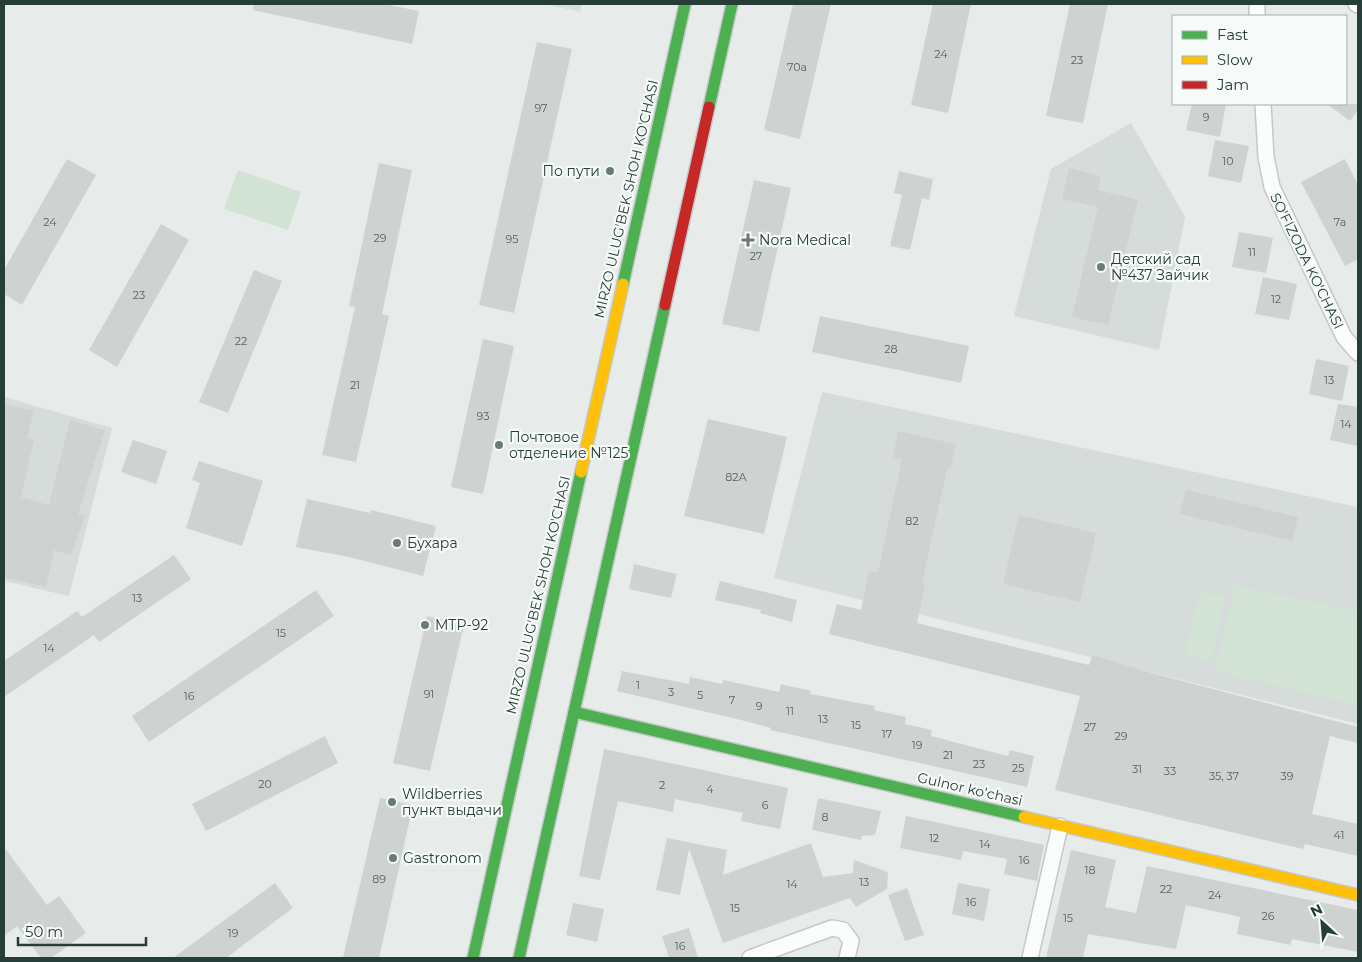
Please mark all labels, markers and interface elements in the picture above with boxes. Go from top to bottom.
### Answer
legend [1172,15,1347,105]
text: Fast [1217,25,1248,44]
house number: 24 [934,47,948,61]
text: Slow [1217,50,1253,69]
house number: 23 [1071,53,1083,67]
house number: 70а [787,60,807,74]
text: Jam [1216,75,1249,94]
street label: MIRZO ULUG'BEK SHOH KO'CHASI [590,78,662,320]
house number: 97 [534,101,548,115]
house number: 9 [1203,110,1210,124]
house number: 10 [1222,154,1234,168]
place label: По пути [542,162,600,180]
marker: По пути [604,165,616,177]
street label: SO'FIZODA KO'CHASI [1266,190,1348,332]
house number: 24 [43,215,57,229]
house number: 7a [1334,215,1346,229]
house number: 29 [374,231,387,245]
place label: Nora Medical [759,231,851,249]
house number: 95 [506,232,518,246]
marker: Nora Medical [741,233,755,247]
house number: 11 [1248,245,1256,259]
house number: 27 [750,249,762,263]
place label: Детский сад №437 Зайчик [1111,250,1209,284]
marker: Детский сад №437 Зайчик [1095,261,1107,273]
house number: 23 [133,288,145,302]
house number: 12 [1271,292,1281,306]
house number: 22 [235,334,247,348]
house number: 28 [884,342,898,356]
house number: 13 [1324,373,1334,387]
house number: 21 [350,378,360,392]
house number: 93 [477,409,489,423]
house number: 14 [1340,417,1352,431]
place label: Почтовое отделение №125 [509,428,629,462]
marker: Почтовое отделение №125 [493,439,505,451]
house number: 82А [725,470,748,484]
street label: MIRZO ULUG'BEK SHOH KO'CHASI [502,474,574,716]
house number: 82 [905,514,919,528]
place label: Бухара [407,534,458,552]
marker: Бухара [391,537,403,549]
house number: 13 [132,591,142,605]
place label: MTP-92 [435,616,488,634]
marker: MTP-92 [419,619,431,631]
house number: 15 [276,626,286,640]
house number: 14 [43,641,55,655]
house number: 1 [636,678,640,692]
house number: 3 [668,685,674,699]
house number: 91 [424,687,434,701]
house number: 5 [697,688,703,702]
house number: 16 [184,689,195,703]
house number: 7 [729,693,735,707]
house number: 9 [756,699,763,713]
house number: 11 [786,704,794,718]
house number: 13 [818,712,828,726]
house number: 15 [851,718,861,732]
house number: 27 [1084,720,1096,734]
house number: 17 [882,727,892,741]
house number: 29 [1115,729,1128,743]
house number: 19 [912,738,923,752]
house number: 21 [943,748,953,762]
house number: 23 [973,757,985,771]
house number: 25 [1012,761,1024,775]
house number: 31 [1132,762,1142,776]
house number: 33 [1164,764,1176,778]
street label: Gulnor koʻchasi [916,768,1024,810]
house number: 35, 37 [1209,769,1239,783]
house number: 39 [1281,769,1294,783]
house number: 20 [258,777,272,791]
house number: 2 [659,778,665,792]
house number: 4 [706,782,714,796]
place label: Wildberries пункт выдачи [402,785,502,819]
marker: Wildberries пункт выдачи [386,796,398,808]
house number: 6 [762,798,769,812]
house number: 8 [821,810,829,824]
house number: 41 [1334,828,1344,842]
house number: 12 [929,831,939,845]
house number: 14 [979,837,991,851]
place label: Gastronom [403,849,482,867]
marker: Gastronom [387,852,399,864]
house number: 16 [1019,853,1030,867]
house number: 18 [1085,863,1096,877]
house number: 89 [372,872,386,886]
house number: 13 [859,875,869,889]
house number: 14 [786,877,798,891]
house number: 22 [1160,882,1172,896]
house number: 24 [1208,888,1222,902]
house number: 16 [966,895,977,909]
north arrow [1297,897,1347,947]
text: N [1307,900,1325,921]
house number: 15 [730,901,740,915]
house number: 26 [1262,909,1275,923]
house number: 15 [1063,911,1073,925]
scale bar [18,914,145,946]
text: 50 m [25,922,63,941]
house number: 19 [228,926,239,940]
house number: 16 [675,939,686,953]

